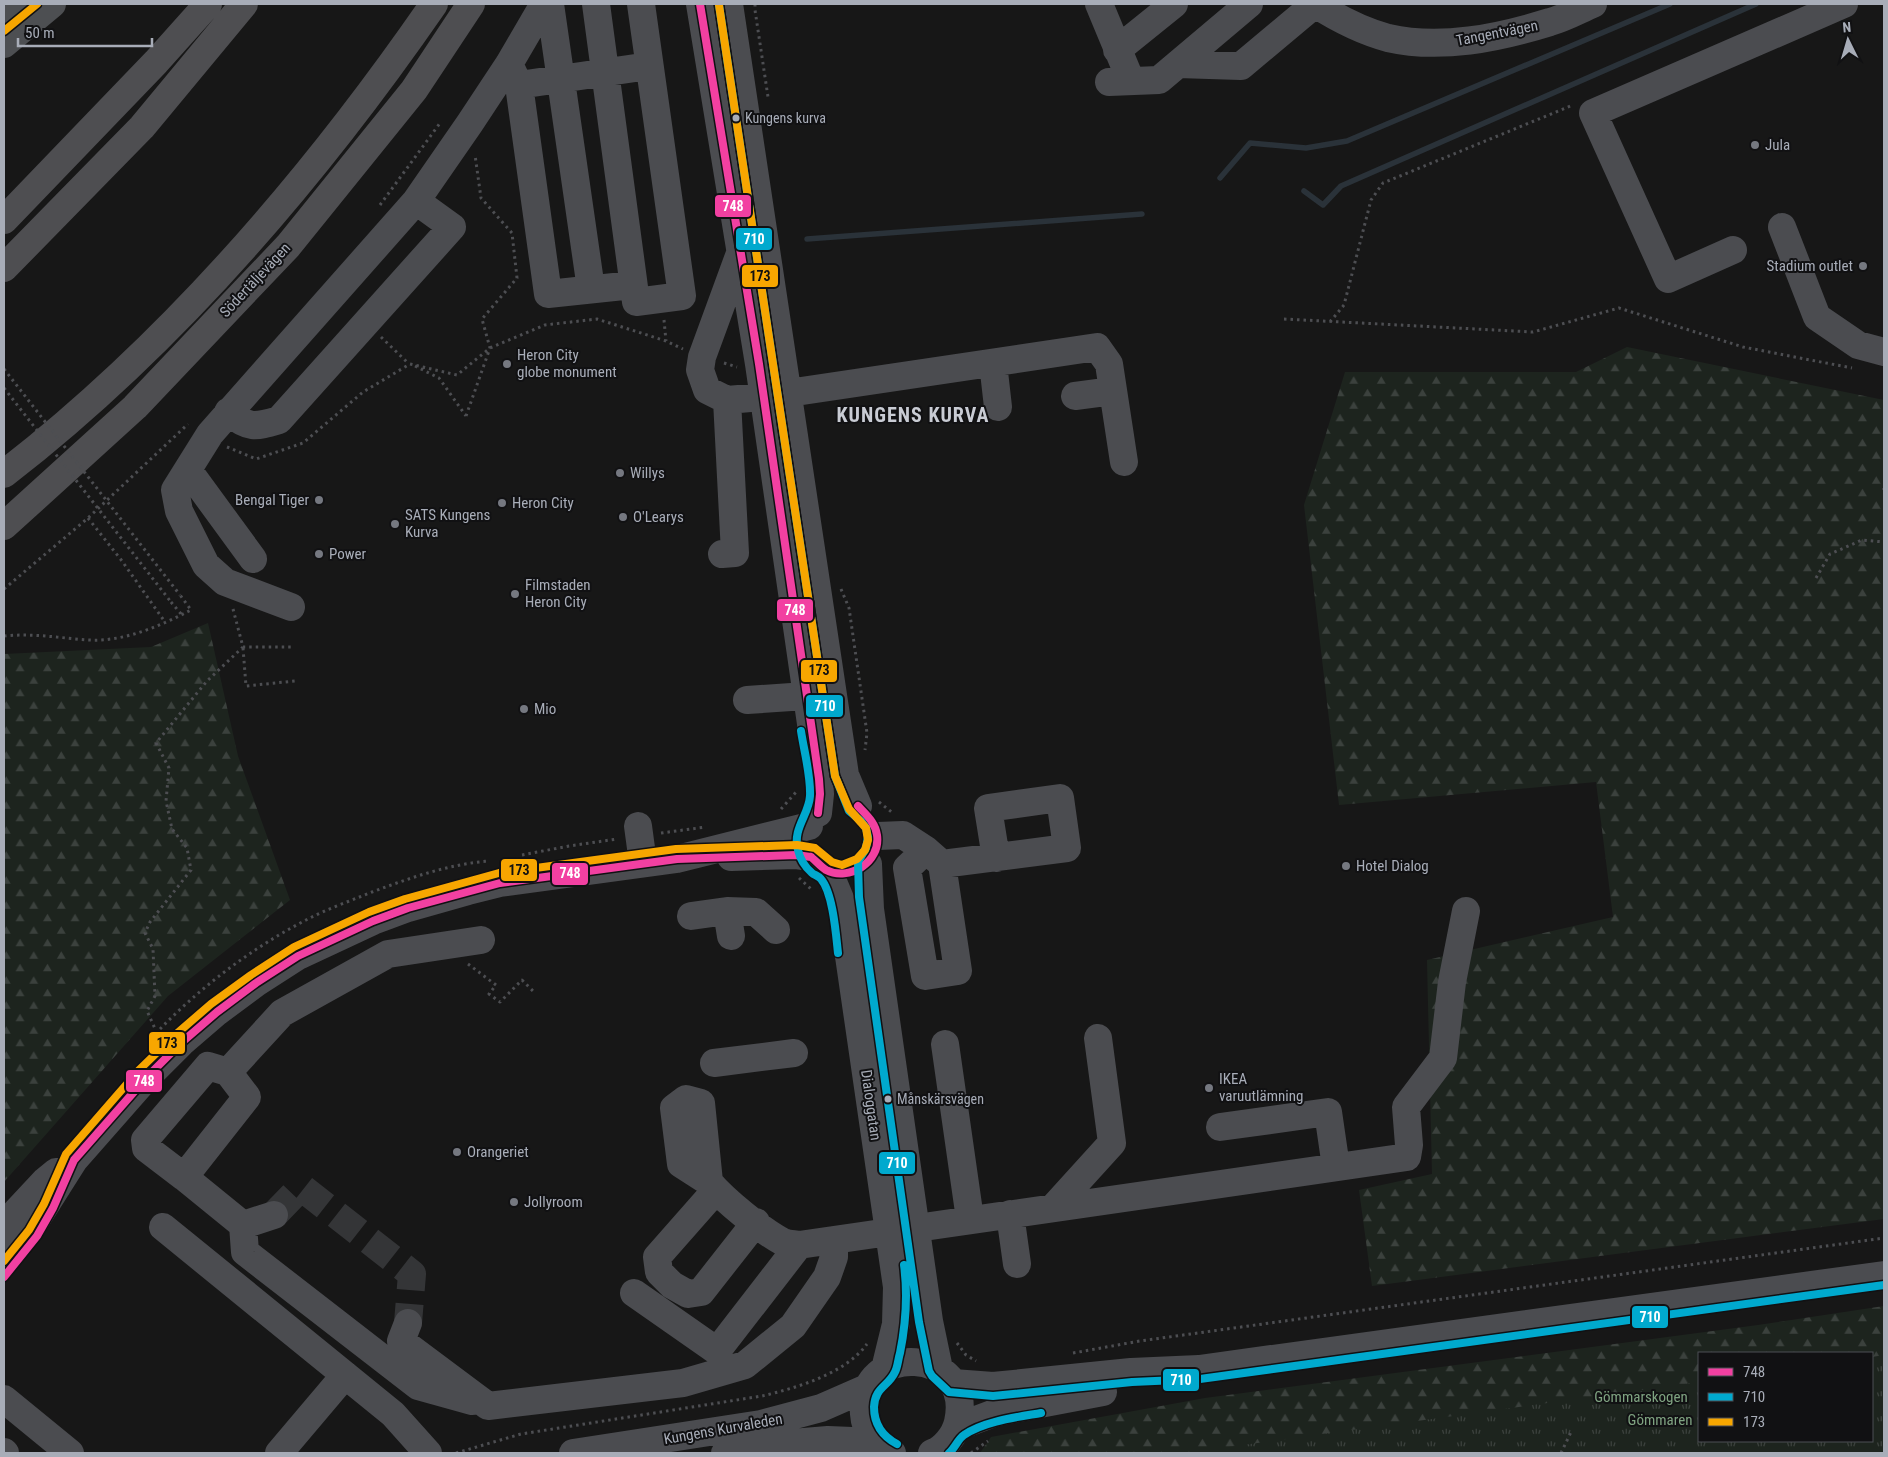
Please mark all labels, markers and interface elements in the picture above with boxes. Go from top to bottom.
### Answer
scale bar [18,15,151,47]
north arrow [1823,15,1873,65]
street label: Tangentvägen [1455,16,1539,50]
text: N [1842,19,1852,35]
text: 50 m [25,24,55,42]
place label: Kungens kurva [745,110,826,126]
marker: Kungens kurva [731,113,741,123]
place label: Jula [1765,136,1790,154]
marker: Jula [1749,139,1761,151]
line badge: 748 [714,194,752,218]
text: 748 [722,198,744,214]
line badge: 710 [735,227,773,251]
text: 710 [743,231,765,247]
street label: Södertäljevägen [216,239,294,321]
place label: Stadium outlet [1767,257,1853,275]
marker: Stadium outlet [1857,260,1869,272]
line badge: 173 [741,264,779,288]
text: 173 [749,268,771,284]
place label: Heron City globe monument [517,346,617,381]
marker: Heron City globe monument [501,358,513,370]
district label: KUNGENS KURVA [836,403,990,427]
place label: Willys [630,464,665,482]
marker: Willys [614,467,626,479]
place label: Bengal Tiger [235,491,309,509]
marker: Bengal Tiger [313,494,325,506]
place label: Heron City [512,494,574,512]
marker: Heron City [496,497,508,509]
place label: SATS Kungens Kurva [405,506,491,541]
place label: O'Learys [633,508,684,526]
marker: O'Learys [617,511,629,523]
marker: SATS Kungens Kurva [389,518,401,530]
place label: Power [329,545,367,563]
marker: Power [313,548,325,560]
place label: Filmstaden Heron City [525,576,591,611]
marker: Filmstaden Heron City [509,588,521,600]
line badge: 748 [776,598,814,622]
text: 748 [784,602,806,618]
line badge: 173 [800,659,838,683]
text: 173 [808,662,830,678]
line badge: 710 [805,694,844,718]
text: 710 [814,698,836,714]
place label: Mio [534,700,556,718]
marker: Mio [518,703,530,715]
place label: Hotel Dialog [1356,857,1429,875]
line badge: 173 [500,858,538,882]
marker: Hotel Dialog [1340,860,1352,872]
text: 173 [508,862,530,878]
line badge: 748 [551,862,589,886]
text: 748 [559,865,581,881]
line badge: 173 [148,1031,186,1055]
text: 173 [156,1035,178,1051]
line badge: 748 [125,1069,163,1093]
street label: Dialoggatan [857,1069,885,1141]
place label: IKEA varuutlämning [1219,1070,1303,1105]
text: 748 [133,1073,155,1089]
marker: IKEA varuutlämning [1203,1082,1215,1094]
place label: Månskärsvägen [897,1091,984,1107]
marker: Månskärsvägen [883,1094,893,1104]
place label: Orangeriet [467,1143,529,1161]
marker: Orangeriet [451,1146,463,1158]
line badge: 710 [878,1151,916,1175]
text: 710 [886,1155,908,1171]
place label: Jollyroom [524,1193,583,1211]
marker: Jollyroom [508,1196,520,1208]
line badge: 710 [1631,1305,1669,1329]
text: 710 [1639,1309,1661,1325]
legend [1698,1352,1873,1442]
text: 748 [1743,1363,1765,1381]
line badge: 710 [1162,1368,1200,1392]
text: 710 [1170,1372,1192,1388]
park label: Gömmarskogen [1594,1388,1688,1406]
text: 710 [1743,1388,1765,1406]
street label: Kungens Kurvaleden [662,1410,784,1448]
park label: Gömmaren [1628,1411,1692,1429]
text: 173 [1743,1413,1765,1431]

